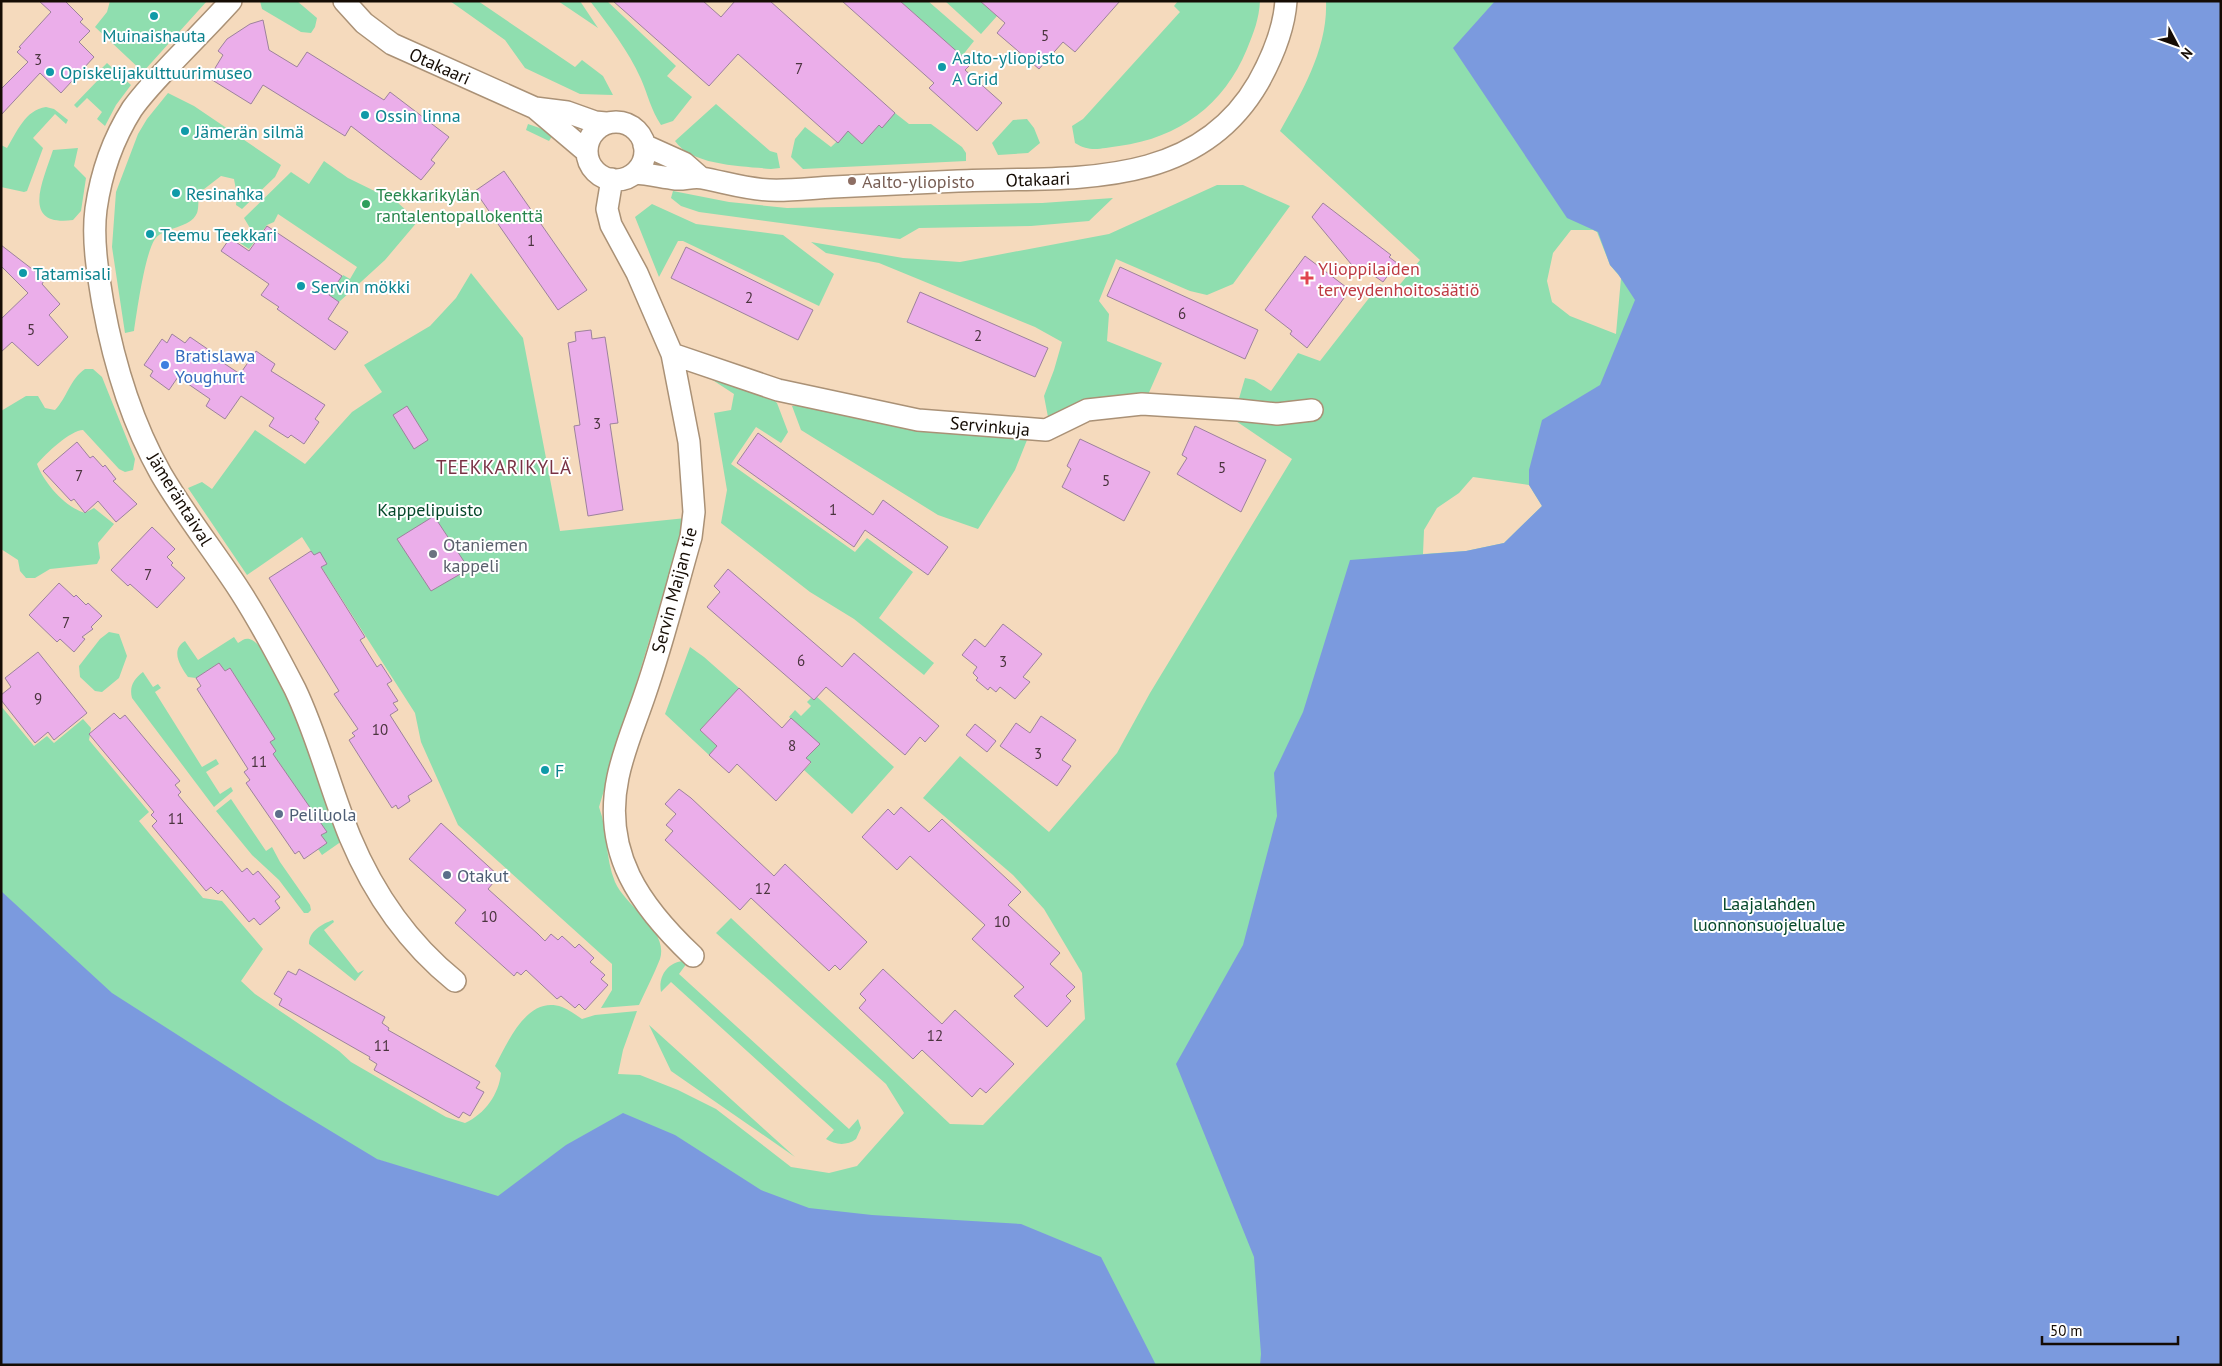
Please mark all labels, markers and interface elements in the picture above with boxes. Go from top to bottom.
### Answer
marker: Muinaishauta [148,10,160,22]
north arrow [2152,20,2202,70]
place label: Muinaishauta [102,24,206,47]
house number: 5 [1041,26,1049,45]
street label: Otakaari [406,42,474,90]
text: N [2177,44,2197,63]
place label: Aalto-yliopisto A Grid [952,46,1065,90]
house number: 3 [34,50,42,69]
house number: 7 [795,59,803,78]
place label: Opiskelijakulttuurimuseo [60,61,252,84]
marker: Aalto-yliopisto A Grid [936,61,948,73]
marker: Opiskelijakulttuurimuseo [44,66,56,78]
place label: Ossin linna [375,104,461,127]
marker: Ossin linna [359,109,371,121]
place label: Jämerän silmä [194,120,304,143]
marker: Jämerän silmä [179,125,191,137]
street label: Otakaari [1005,166,1071,192]
place label: Aalto-yliopisto [862,170,975,193]
marker: Aalto-yliopisto [846,175,858,187]
place label: Resinahka [186,182,264,205]
place label: Teekkarikylän rantalentopallokenttä [376,183,543,227]
marker: Resinahka [170,187,182,199]
marker: Teekkarikylän rantalentopallokenttä [360,198,372,210]
place label: Teemu Teekkari [160,223,277,246]
marker: Teemu Teekkari [144,228,156,240]
house number: 1 [527,231,535,250]
place label: Ylioppilaiden terveydenhoitosäätiö [1318,257,1479,301]
place label: Tatamisali [33,262,111,285]
marker: Tatamisali [17,267,29,279]
marker: Ylioppilaiden terveydenhoitosäätiö [1300,271,1314,285]
place label: Servin mökki [311,275,410,298]
marker: Servin mökki [295,280,307,292]
house number: 2 [745,288,753,307]
house number: 6 [1178,304,1186,323]
house number: 5 [27,320,35,339]
house number: 2 [974,326,982,345]
place label: Bratislawa Youghurt [175,344,255,388]
marker: Bratislawa Youghurt [159,359,171,371]
street label: Servinkuja [949,411,1031,441]
house number: 3 [593,414,601,433]
street label: Jämeräntaival [142,447,218,550]
district label: TEEKKARIKYLÄ [436,455,572,479]
house number: 5 [1218,458,1226,477]
house number: 7 [75,466,83,485]
house number: 5 [1102,471,1110,490]
park label: Kappelipuisto [377,498,483,521]
house number: 1 [829,500,837,519]
street label: Servin Maijan tie [646,525,702,655]
place label: Otaniemen kappeli [443,533,528,577]
marker: Otaniemen kappeli [427,548,439,560]
house number: 7 [144,565,152,584]
house number: 7 [62,613,70,632]
house number: 6 [797,651,805,670]
house number: 3 [999,652,1007,671]
house number: 9 [34,689,42,708]
house number: 10 [372,720,388,739]
house number: 8 [788,736,796,755]
house number: 3 [1034,744,1042,763]
house number: 11 [251,752,267,771]
place label: F [555,759,564,782]
marker: F [539,764,551,776]
place label: Peliluola [289,803,356,826]
marker: Peliluola [273,808,285,820]
house number: 11 [168,809,184,828]
place label: Otakut [457,864,509,887]
marker: Otakut [441,869,453,881]
house number: 12 [755,879,771,898]
park label: Laajalahden luonnonsuojelualue [1693,892,1845,936]
house number: 10 [481,907,497,926]
house number: 10 [994,912,1010,931]
house number: 12 [927,1026,943,1045]
house number: 11 [374,1036,390,1055]
scale bar [2042,1314,2178,1346]
text: 50 m [2050,1321,2083,1340]

